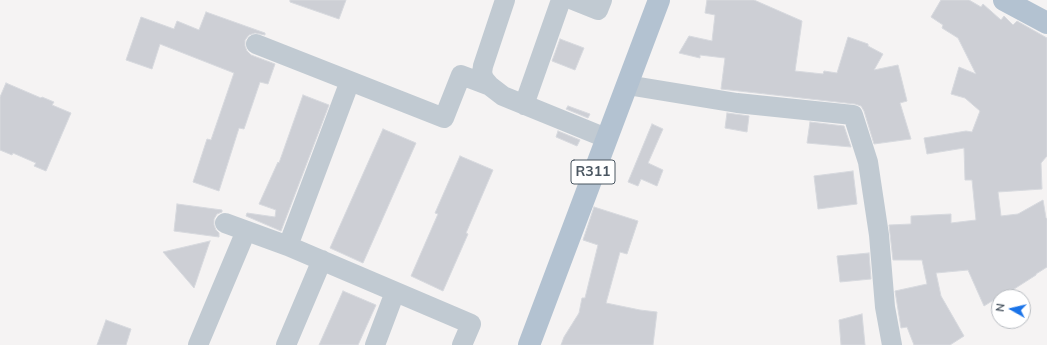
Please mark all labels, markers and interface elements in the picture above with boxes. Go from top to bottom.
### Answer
road number: R311 [571,160,615,184]
north arrow [991,289,1031,329]
text: N [993,302,1008,313]

